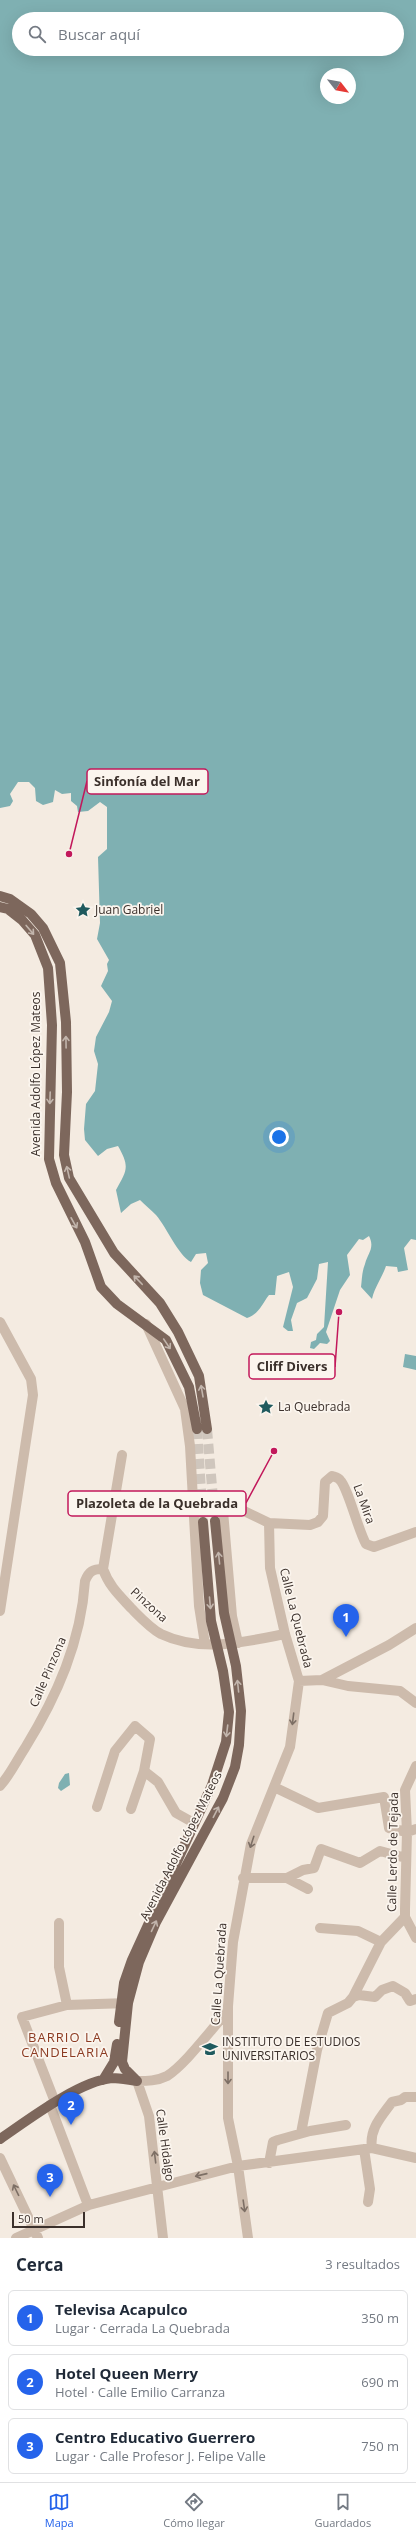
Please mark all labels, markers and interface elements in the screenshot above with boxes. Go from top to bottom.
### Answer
search box [12,12,404,56]
icon: search [26,23,48,45]
text: Buscar aquí [58,24,140,44]
north arrow [320,68,356,104]
callout: Sinfonía del Mar [87,769,208,794]
text: Sinfonía del Mar [94,772,200,790]
place icon: Juan Gabriel [74,901,92,919]
place label: Juan Gabriel [94,901,163,918]
one-way arrow [26,925,35,936]
street label: Avenida Adolfo López Mateos [27,991,44,1157]
one-way arrow [62,1036,70,1049]
one-way arrow [46,1091,54,1104]
your location [269,1127,289,1147]
one-way arrow [64,1165,71,1178]
one-way arrow [71,1216,79,1228]
one-way arrow [133,1275,143,1285]
one-way arrow [163,1338,172,1349]
callout: Cliff Divers [249,1354,335,1379]
text: Cliff Divers [257,1357,327,1375]
one-way arrow [198,1385,206,1398]
place icon: La Quebrada [257,1398,275,1416]
place label: La Quebrada [278,1398,350,1415]
street label: La Mira [349,1481,380,1526]
callout: Plazoleta de la Quebrada [68,1491,246,1516]
text: Plazoleta de la Quebrada [76,1494,238,1512]
one-way arrow [215,1552,222,1565]
street label: Calle La Quebrada [276,1566,317,1670]
street label: Pinzona [127,1583,172,1626]
one-way arrow [206,1596,213,1609]
pin: 1 [333,1604,359,1637]
street label: Calle Pinzona [25,1634,70,1709]
one-way arrow [235,1680,242,1693]
one-way arrow [289,1712,296,1725]
one-way arrow [223,1724,231,1737]
street label: Avenida Adolfo López Mateos [136,1768,226,1923]
street label: Calle Lerdo de Tejada [383,1792,402,1912]
one-way arrow [212,1806,220,1818]
one-way arrow [248,1835,255,1848]
one-way arrow [151,1921,159,1933]
street label: Calle La Quebrada [206,1922,231,2026]
district label: BARRIO LA CANDELARIA [21,2028,109,2061]
place label: INSTITUTO DE ESTUDIOS UNIVERSITARIOS [222,2033,360,2064]
school or university icon: INSTITUTO DE ESTUDIOS UNIVERSITARIOS [201,2040,219,2058]
one-way arrow [224,2071,232,2084]
pin: 2 [58,2092,84,2125]
street label: Calle Hidalgo [152,2108,179,2182]
one-way arrow [151,2151,159,2164]
pin: 3 [37,2164,63,2197]
one-way arrow [194,2172,207,2179]
one-way arrow [11,2184,19,2196]
one-way arrow [240,2199,248,2212]
scale bar [12,2210,85,2229]
text: 50 m [18,2211,44,2226]
text: Cerca [16,2253,64,2276]
text: 3 resultados [325,2255,400,2273]
text: Televisa Acapulco [55,2299,188,2319]
text: 1 [26,2309,34,2327]
text: 350 m [361,2309,399,2327]
text: Lugar · Cerrada La Quebrada [55,2319,230,2337]
text: Hotel Queen Merry [55,2363,198,2383]
text: 2 [26,2373,34,2391]
text: 690 m [361,2373,399,2391]
text: Hotel · Calle Emilio Carranza [55,2383,225,2401]
text: Centro Educativo Guerrero [55,2427,255,2447]
text: 3 [26,2437,34,2455]
text: 750 m [361,2437,399,2455]
text: Lugar · Calle Profesor J. Felipe Valle [55,2447,266,2465]
tab: Mapa [45,2491,74,2530]
tab: Cómo llegar [163,2491,225,2530]
tab: Guardados [314,2491,371,2530]

